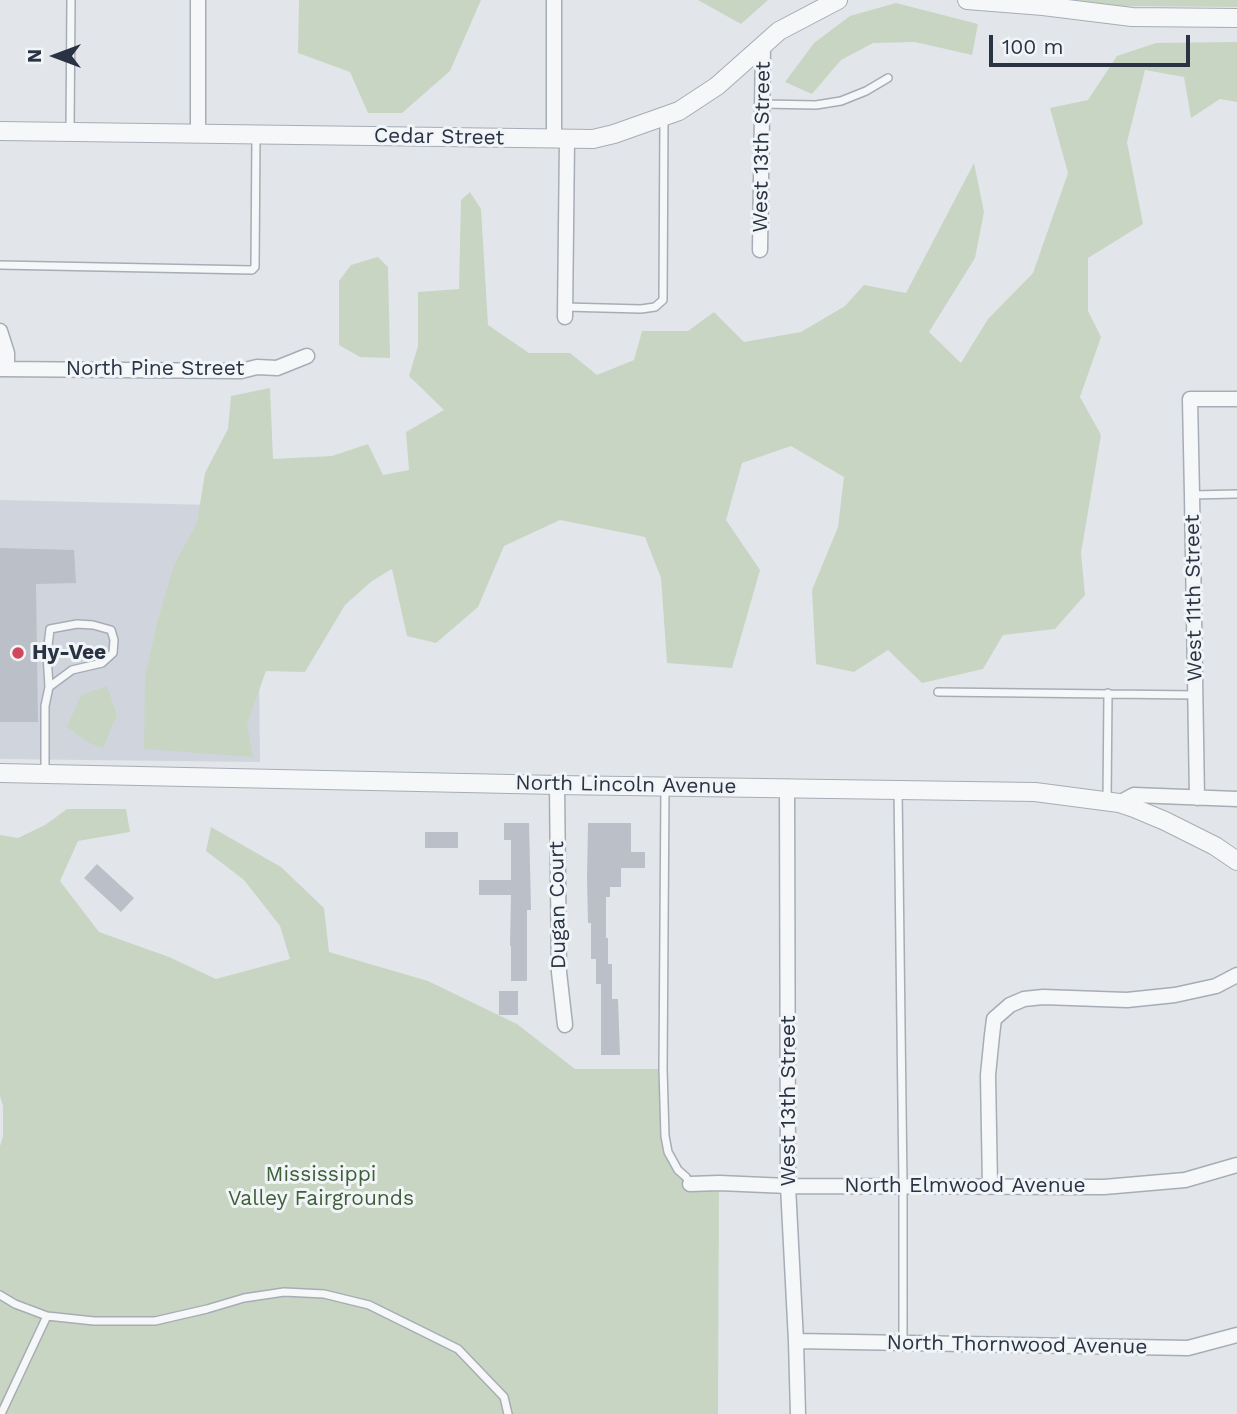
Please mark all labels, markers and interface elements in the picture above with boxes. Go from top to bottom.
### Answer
north arrow [21,21,91,91]
scale bar [992,21,1193,65]
text: 100 m [1002,34,1064,59]
text: N [23,49,46,63]
street label: West 13th Street [748,61,776,233]
street label: Cedar Street [374,123,504,151]
street label: North Pine Street [66,356,244,382]
street label: West 11th Street [1180,514,1208,682]
place label: Hy-Vee [32,640,106,666]
marker: Hy-Vee [10,645,26,661]
street label: North Lincoln Avenue [515,770,737,800]
street label: Dugan Court [544,841,572,969]
street label: West 13th Street [776,1015,802,1187]
park label: Mississippi Valley Fairgrounds [228,1162,414,1212]
street label: North Elmwood Avenue [844,1173,1086,1199]
street label: North Thornwood Avenue [886,1330,1148,1360]

